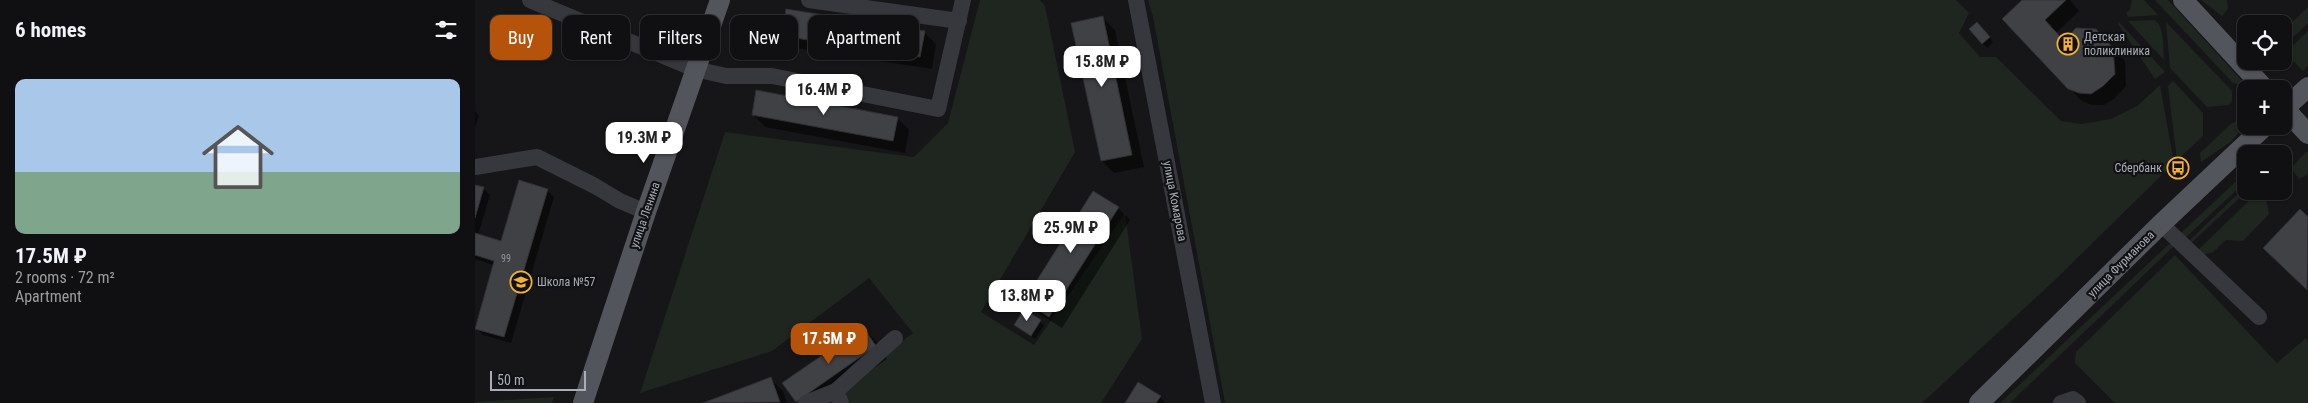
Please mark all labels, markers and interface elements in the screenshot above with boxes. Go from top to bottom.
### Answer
chip: Buy [490,15,552,60]
chip: Rent [562,15,630,60]
chip: Filters [640,15,720,60]
chip: New [730,15,798,60]
chip: Apartment [808,15,919,60]
map controls [2237,15,2292,200]
button: locate [2237,15,2292,70]
icon: filters [432,16,460,44]
text: 6 homes [15,18,86,42]
place label: Детская поликлиника [2084,30,2150,58]
building icon: Детская поликлиника [2056,32,2080,56]
pin: 15.8M ₽ [1056,46,1148,88]
text: 15.8M ₽ [1075,52,1129,71]
pin: 16.4M ₽ [778,74,870,116]
text: 16.4M ₽ [797,80,851,99]
button: + [2237,80,2292,135]
icon: home [193,112,283,202]
pin: 19.3M ₽ [598,121,690,164]
text: 19.3M ₽ [617,128,671,147]
button: − [2237,145,2292,200]
bus stop icon: Сбербанк [2166,156,2190,180]
street label: улица Комарова [1160,160,1190,243]
place label: Сбербанк [2114,161,2162,175]
street label: улица Ленина [627,180,663,250]
pin: 25.9M ₽ [1025,212,1117,254]
text: 25.9M ₽ [1044,218,1098,237]
street label: улица Фурманова [2085,228,2157,300]
text: 17.5M ₽ [15,244,87,268]
house number: 99 [501,253,511,264]
text: 2 rooms · 72 m² [15,268,115,287]
school or university icon: Школа №57 [509,270,533,294]
place label: Школа №57 [537,275,596,289]
pin: 13.8M ₽ [981,280,1073,322]
text: 13.8M ₽ [1000,286,1054,305]
text: Apartment [15,287,82,306]
pin: 17.5M ₽ [783,322,875,365]
text: 17.5M ₽ [802,329,856,348]
scale bar [490,368,586,391]
text: 50 m [497,372,525,388]

